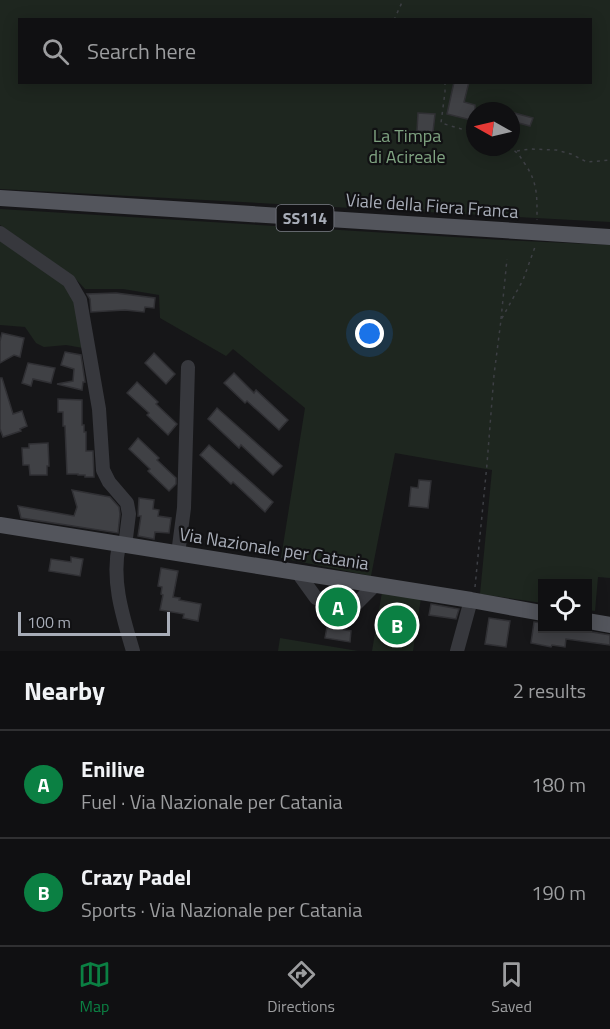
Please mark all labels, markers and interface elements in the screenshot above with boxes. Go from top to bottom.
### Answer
search box [18,18,592,84]
text: Search here [87,34,196,68]
icon: search [39,35,72,68]
north arrow [466,102,520,156]
park label: La Timpa di Acireale [368,122,446,170]
street label: Viale della Fiera Franca [345,186,519,225]
road number: SS114 [276,205,334,231]
your location [355,319,384,348]
street label: Via Nazionale per Catania [177,520,371,577]
map controls [538,579,592,633]
button: locate [538,579,592,633]
pin: A [318,584,358,630]
pin: B [378,602,416,648]
scale bar [18,609,170,636]
text: 100 m [27,610,71,634]
text: Nearby [24,671,105,710]
text: 2 results [513,675,586,706]
text: Enilive [81,752,145,786]
text: A [37,769,50,800]
text: 180 m [531,769,586,800]
text: Fuel · Via Nazionale per Catania [81,786,343,817]
text: Crazy Padel [81,860,192,894]
text: B [37,877,50,908]
text: 190 m [531,877,586,908]
text: Sports · Via Nazionale per Catania [81,894,362,925]
tab: Map [78,958,111,1018]
tab: Directions [267,958,335,1018]
tab: Saved [491,958,532,1018]

